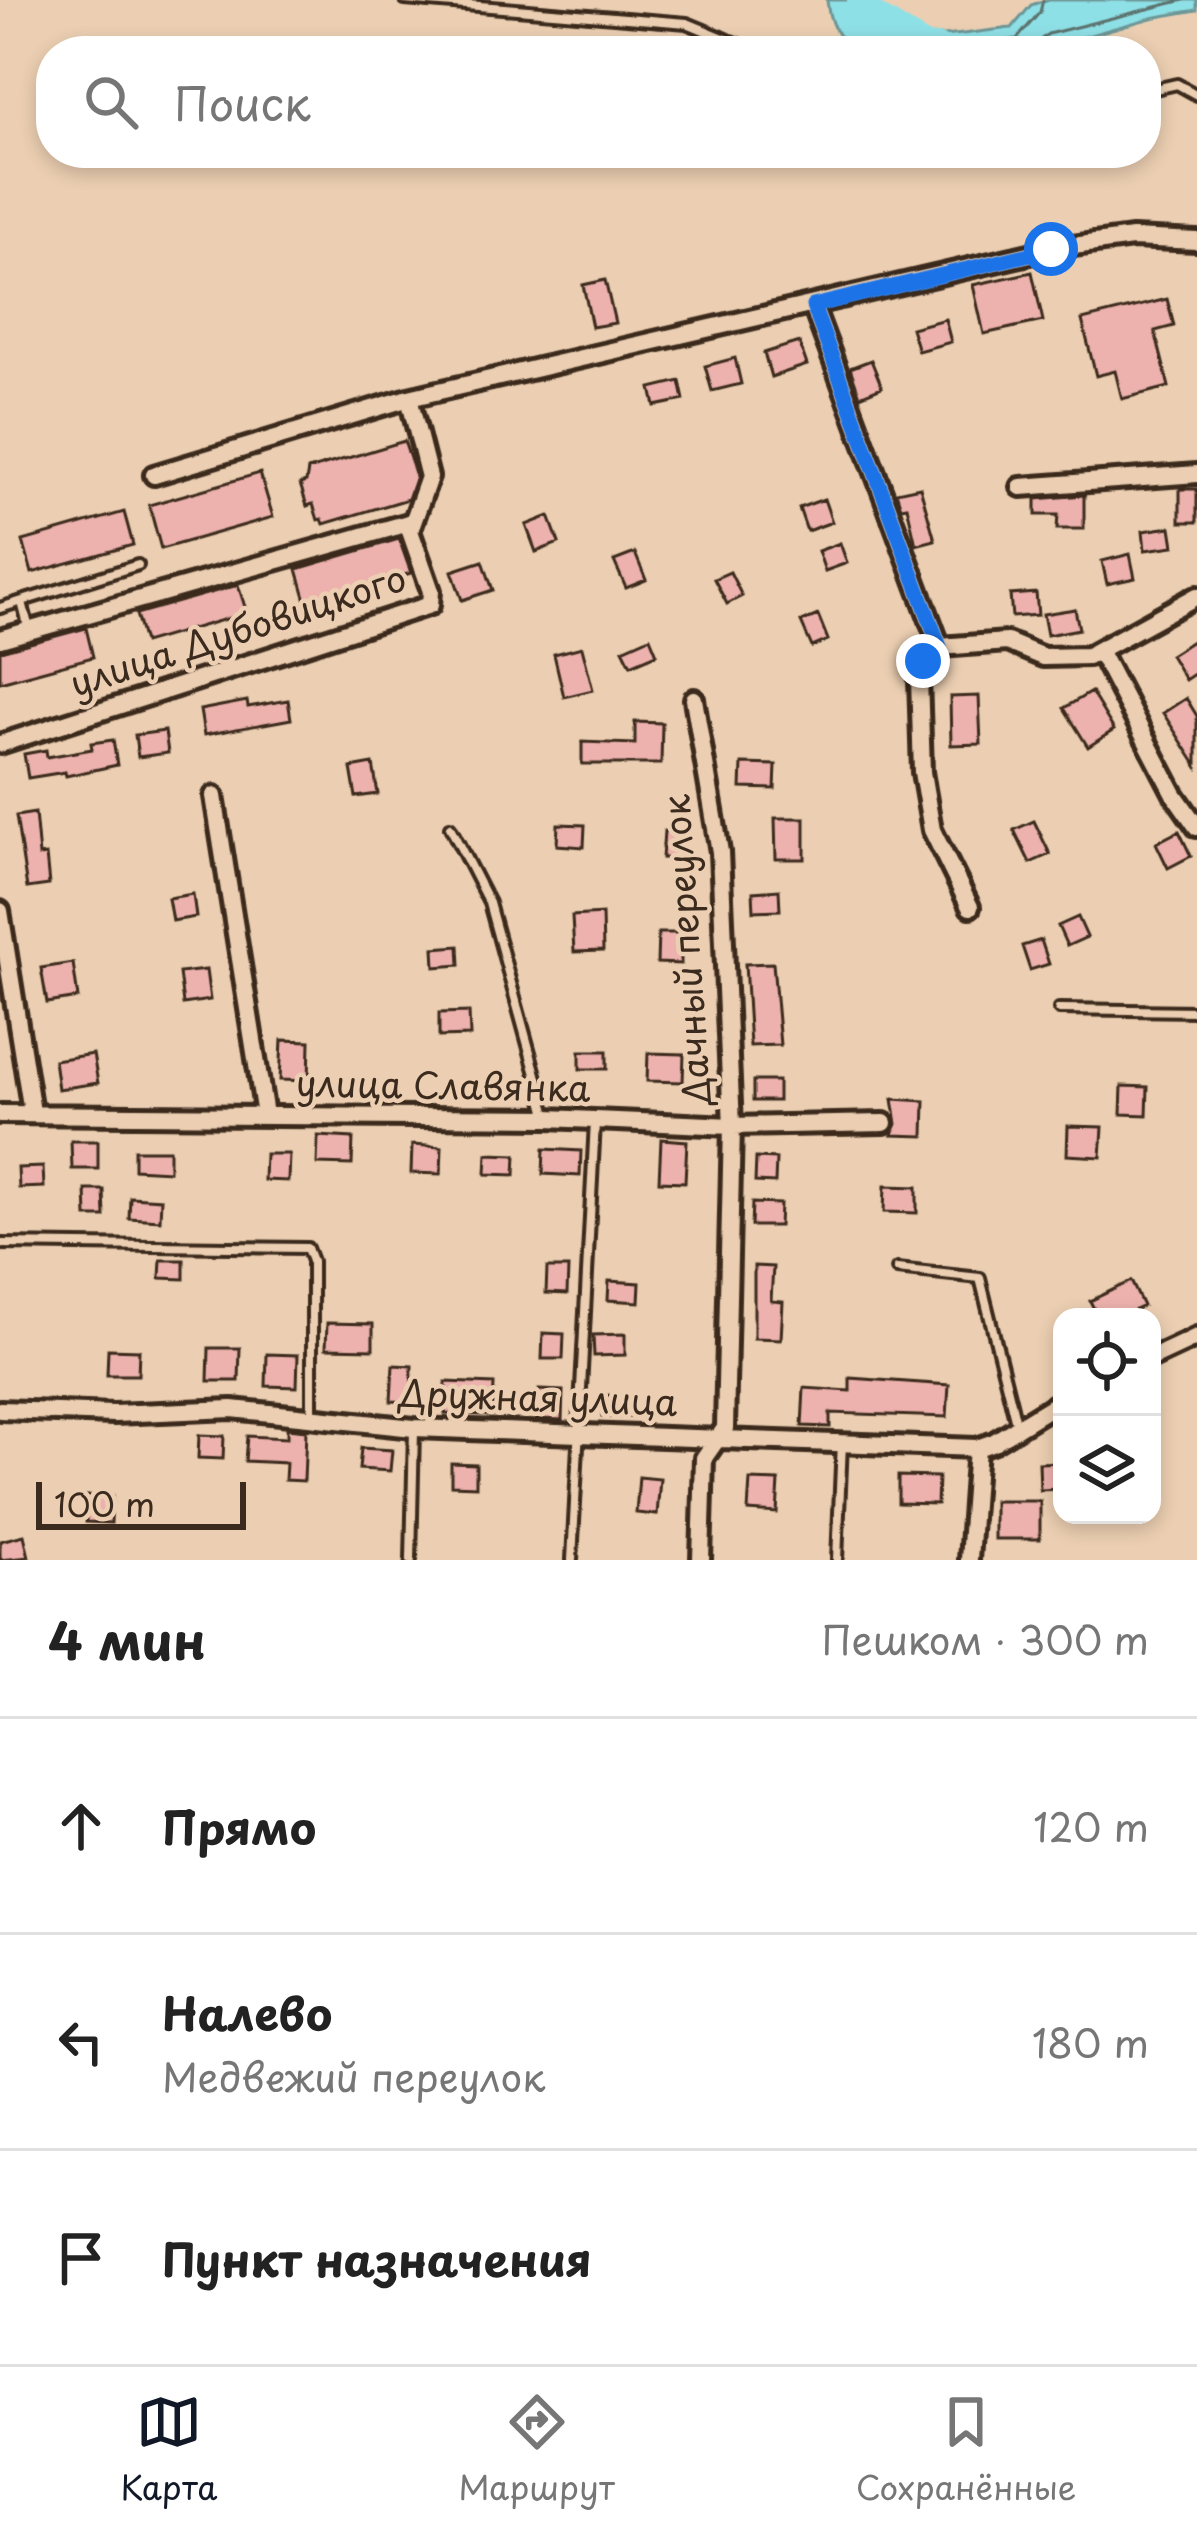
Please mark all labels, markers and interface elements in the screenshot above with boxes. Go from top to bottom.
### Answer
search box [36,36,1161,168]
text: Поиск [174,68,311,136]
icon: search [78,69,144,135]
route start [1024,222,1078,276]
street label: улица Дубовицкого [62,549,412,709]
route end [896,634,950,688]
street label: Дачный переулок [647,792,723,1108]
street label: улица Славянка [295,1054,591,1114]
map controls [1053,1308,1161,1524]
button: locate [1053,1308,1161,1416]
street label: Дружная улица [397,1364,679,1428]
button: layers [1053,1416,1161,1524]
scale bar [36,1476,246,1529]
text: 100 m [54,1478,155,1528]
text: 4 мин [48,1600,206,1677]
text: Пешком · 300 m [821,1609,1149,1668]
text: Прямо [162,1792,316,1860]
icon: ahead [48,1793,114,1859]
text: 120 m [1033,1796,1149,1855]
text: Налево [162,1978,332,2046]
icon: left [48,2009,114,2075]
text: 180 m [1032,2012,1149,2071]
text: Медвежий переулок [162,2046,545,2105]
text: Пункт назначения [162,2224,592,2292]
icon: arrive [48,2225,114,2291]
tab: Карта [121,2389,217,2511]
tab: Маршрут [459,2389,615,2511]
tab: Сохранённые [856,2389,1076,2511]

